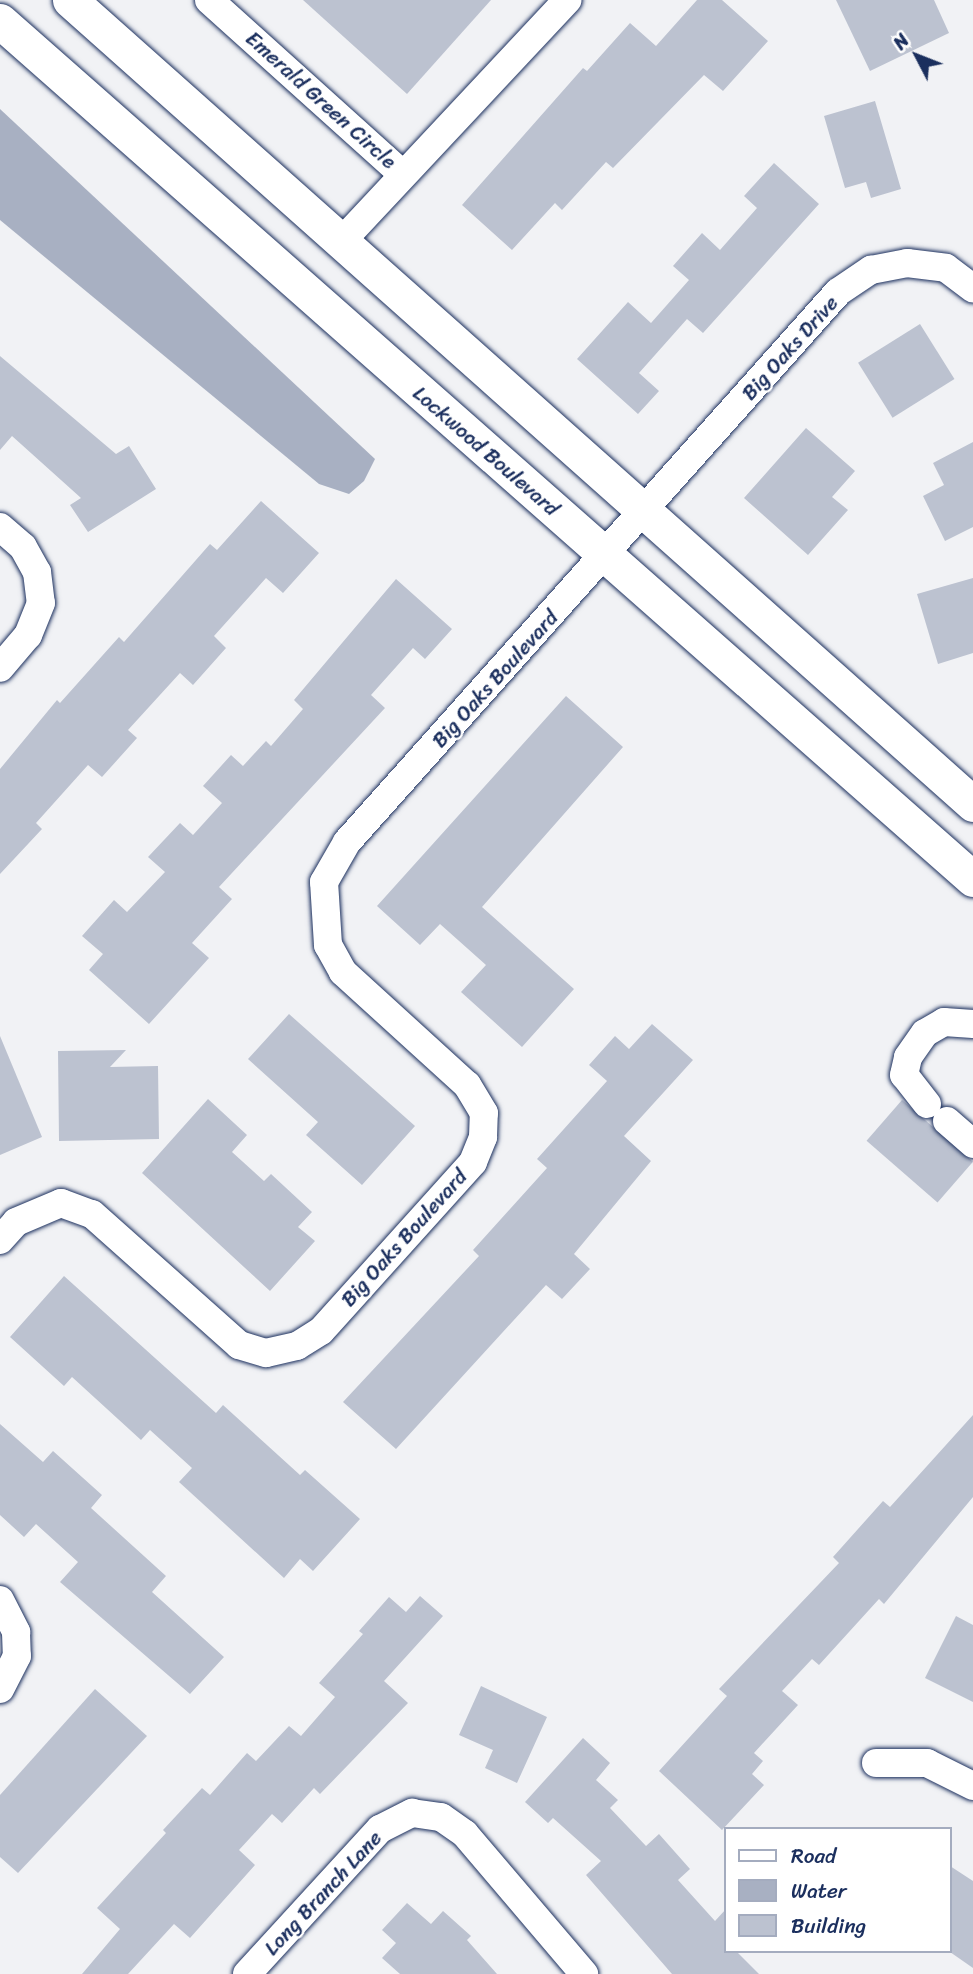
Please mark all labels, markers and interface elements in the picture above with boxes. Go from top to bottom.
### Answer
north arrow [882,21,952,91]
street label: Emerald Green Circle [240,25,402,175]
text: N [884,26,918,58]
street label: Big Oaks Drive [736,290,844,406]
street label: Lockwood Boulevard [408,381,564,521]
street label: Big Oaks Boulevard [426,605,564,753]
street label: Big Oaks Boulevard [335,1164,473,1312]
street label: Long Branch Lane [259,1826,387,1960]
legend [724,1827,952,1953]
text: Road [791,1837,836,1875]
text: Water [791,1872,846,1910]
text: Building [791,1907,866,1945]

